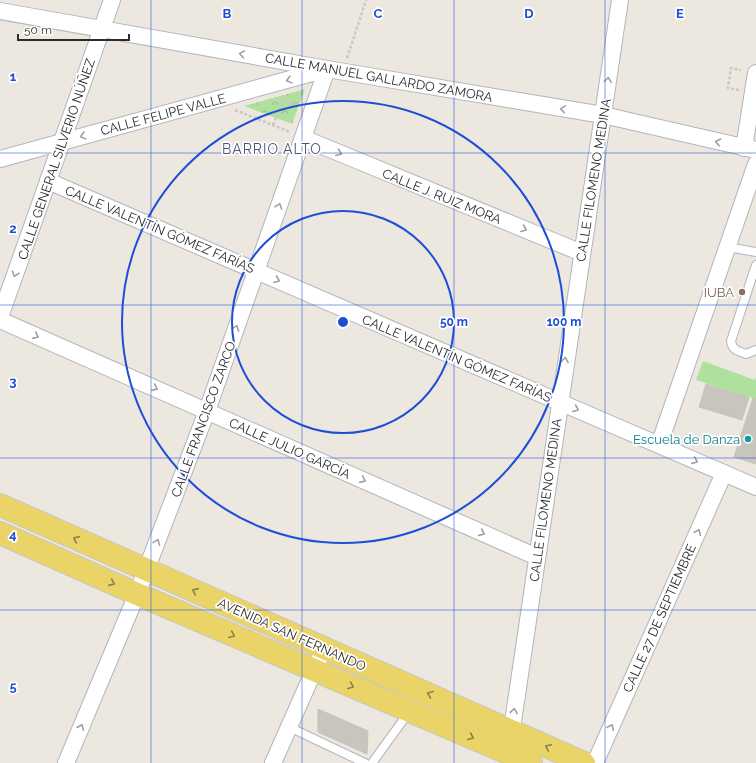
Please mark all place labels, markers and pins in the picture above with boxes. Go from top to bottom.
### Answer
place label: IUBA [704,285,734,300]
marker: IUBA [737,287,747,297]
centre of rings [336,315,350,329]
place label: Escuela de Danza [633,432,740,447]
marker: Escuela de Danza [743,434,753,444]

